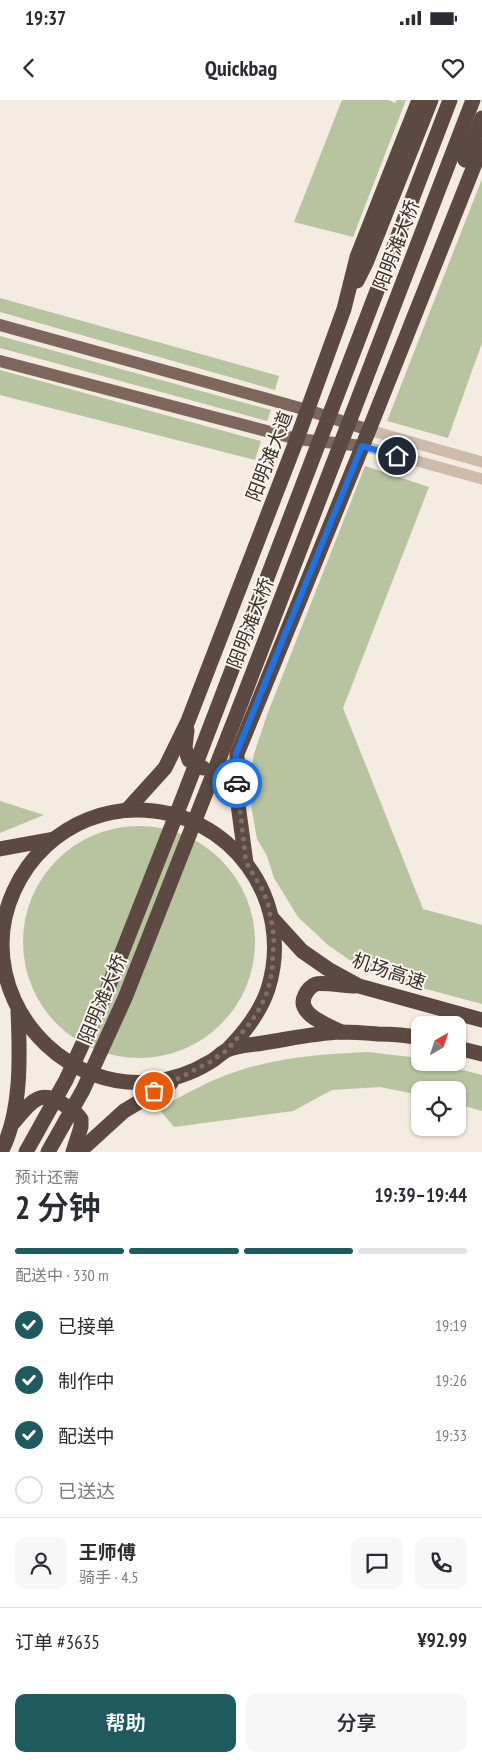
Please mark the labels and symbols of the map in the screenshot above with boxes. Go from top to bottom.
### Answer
street label: 阳明滩大桥 [368,196,424,294]
street label: 阳明滩大道 [241,407,297,505]
pin [376,435,418,477]
street label: 阳明滩大桥 [222,574,278,672]
courier [212,758,262,808]
street label: 机场高速 [349,947,429,995]
street label: 阳明滩大桥 [72,951,132,1047]
north arrow [411,1016,466,1071]
pin [133,1070,175,1112]

